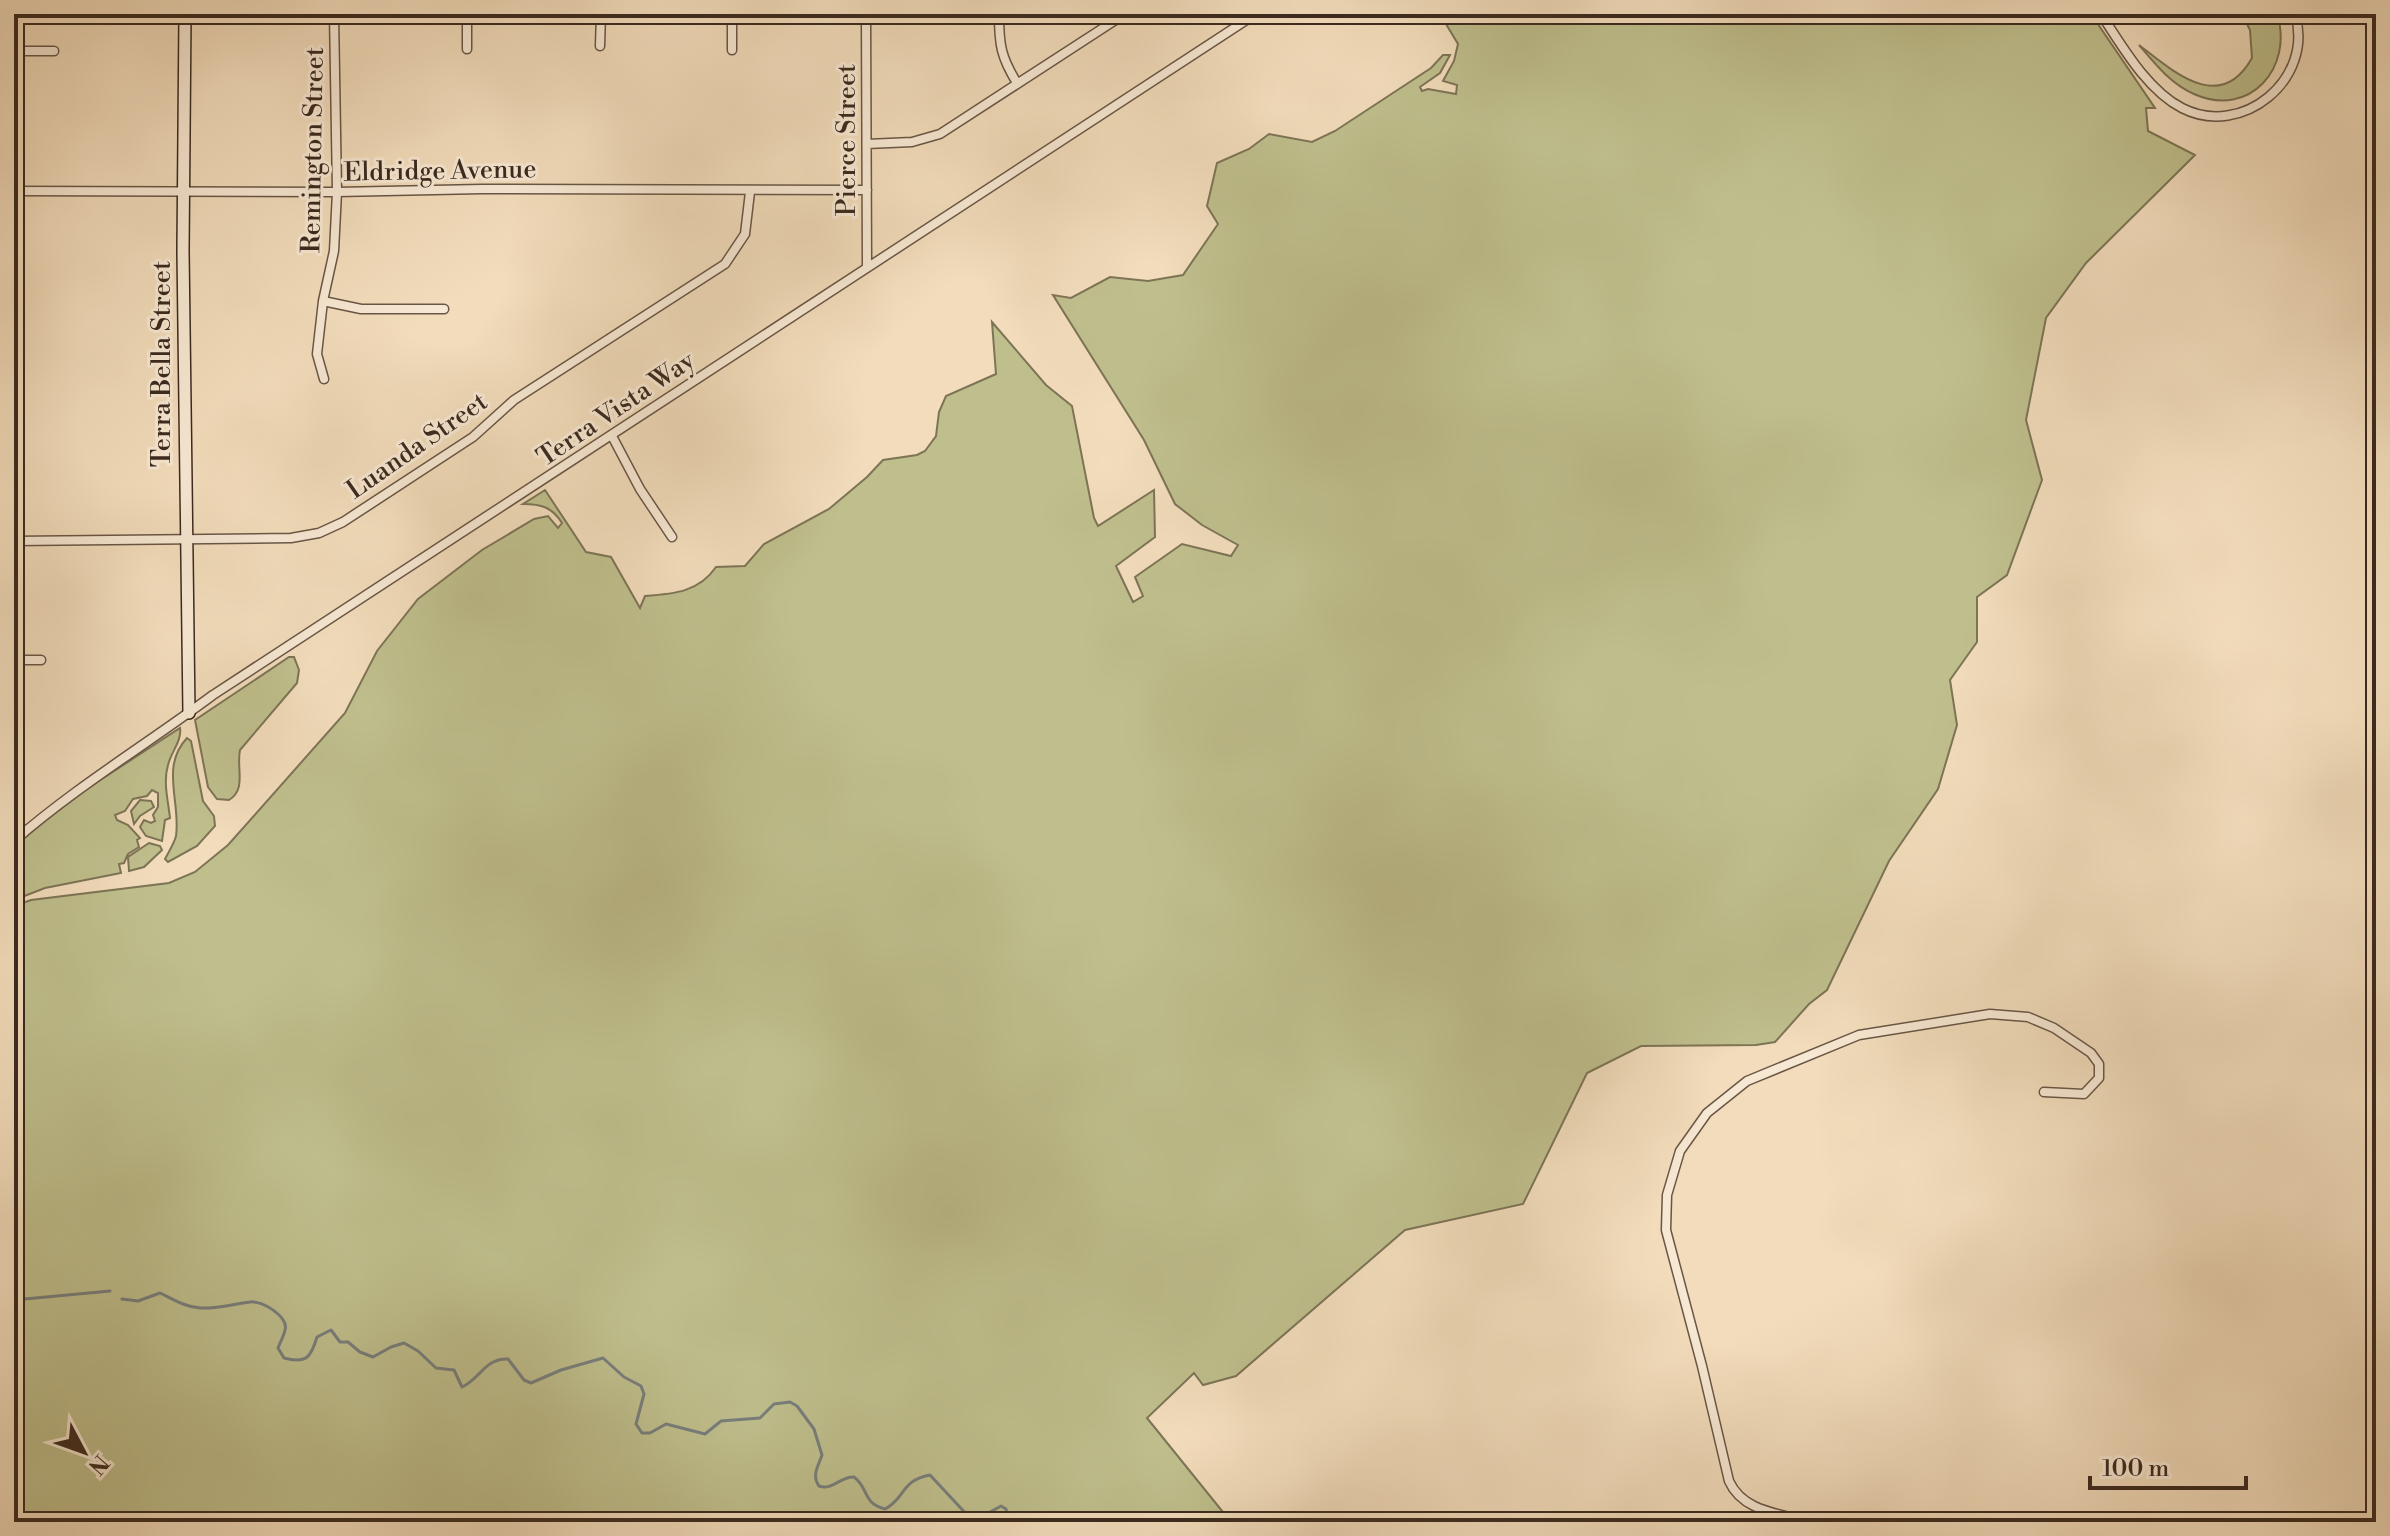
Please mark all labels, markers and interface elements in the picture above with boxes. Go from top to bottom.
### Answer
street label: Remington Street [295,47,331,253]
street label: Pierce Street [831,64,863,216]
street label: Eldridge Avenue [343,153,537,189]
street label: Terra Bella Street [146,261,178,467]
street label: Terra Vista Way [531,344,701,474]
street label: Luanda Street [340,386,494,506]
north arrow [44,1412,124,1492]
scale bar [2090,1440,2246,1490]
text: N [82,1449,114,1480]
text: 100 m [2102,1454,2169,1484]

